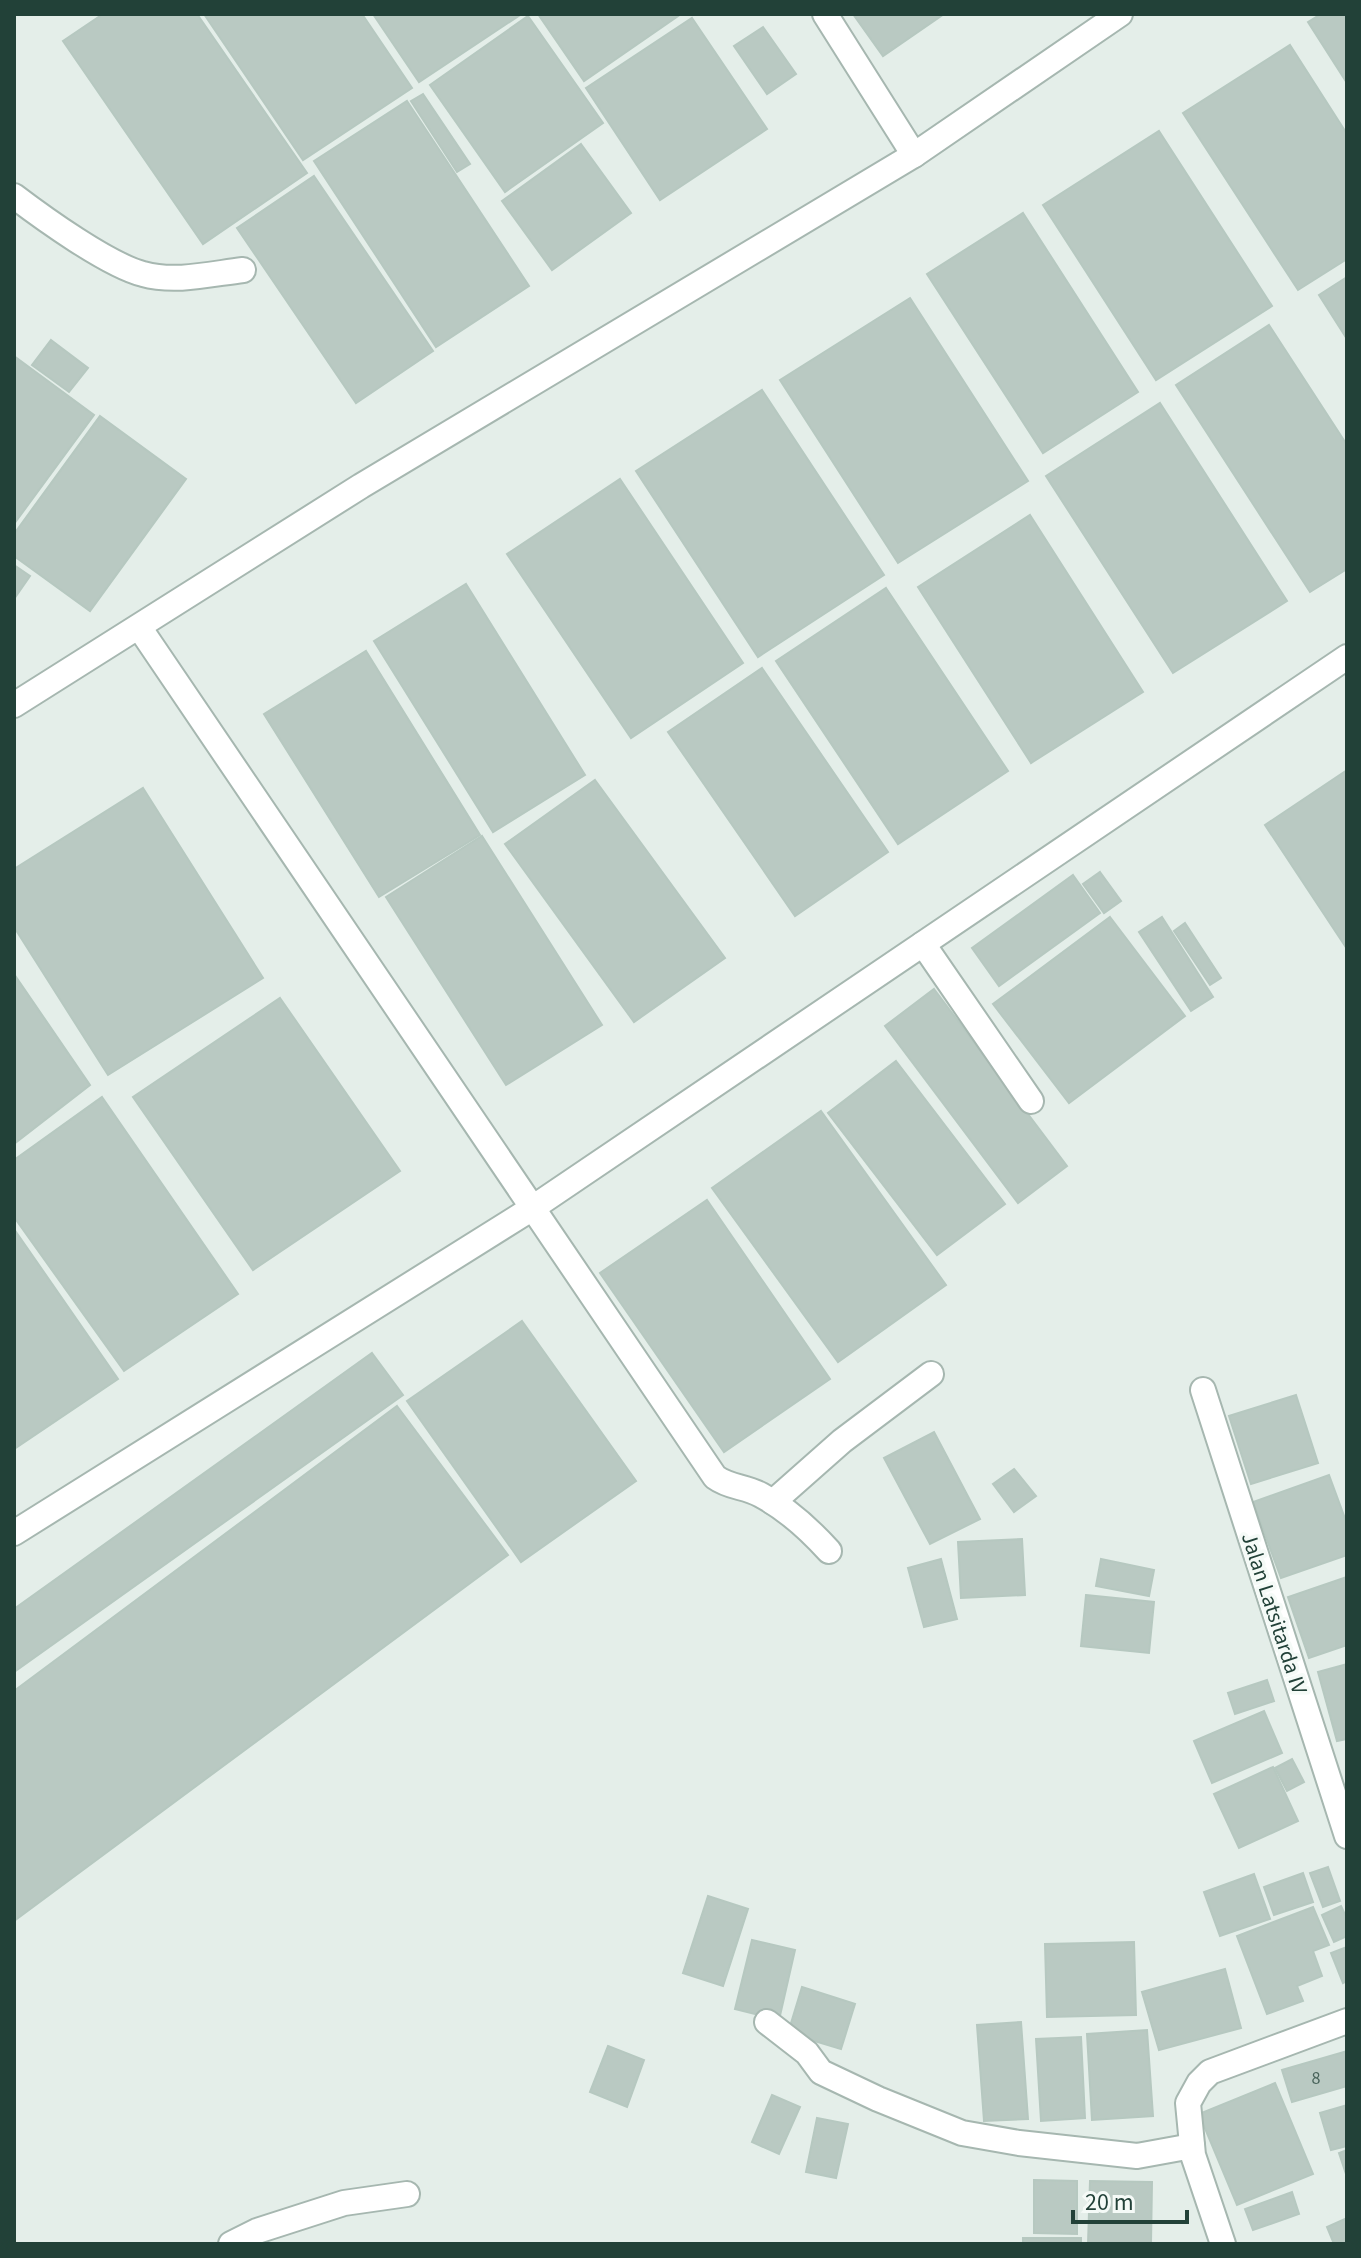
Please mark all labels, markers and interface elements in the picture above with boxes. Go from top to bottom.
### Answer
street label: Jalan Latsitarda IV [1233,1528,1315,1699]
house number: 8 [1312,2066,1321,2091]
scale bar [1073,2174,1187,2224]
text: 20 m [1085,2185,1134,2220]

